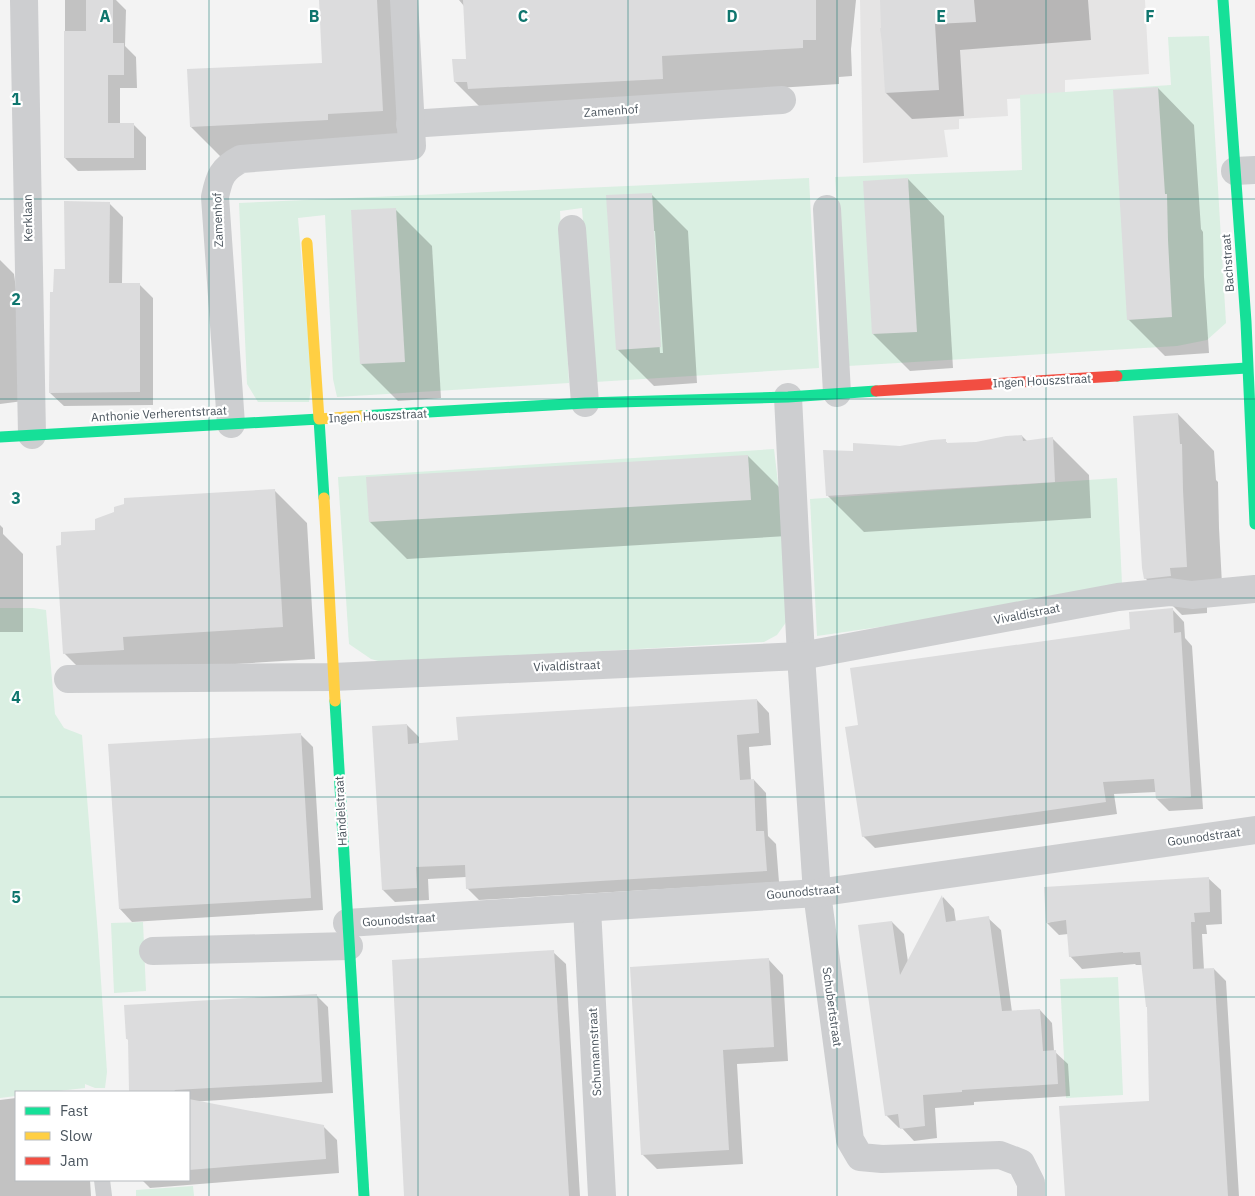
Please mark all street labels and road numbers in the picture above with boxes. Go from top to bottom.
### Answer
street label: Zamenhof [583,101,639,120]
street label: Zamenhof [209,192,226,248]
street label: Kerklaan [20,194,35,242]
street label: Bachstraat [1218,233,1237,293]
street label: Ingen Houszstraat [992,370,1092,391]
street label: Anthonie Verherentstraat [91,402,227,425]
street label: Ingen Houszstraat [328,405,428,426]
street label: Vivaldistraat [993,600,1061,627]
street label: Vivaldistraat [533,657,601,674]
street label: Händelstraat [331,776,350,846]
street label: Gounodstraat [1166,824,1241,849]
street label: Gounodstraat [766,881,840,902]
street label: Gounodstraat [362,909,436,930]
street label: Schubertstraat [819,966,846,1048]
street label: Schumannstraat [585,1007,604,1097]

